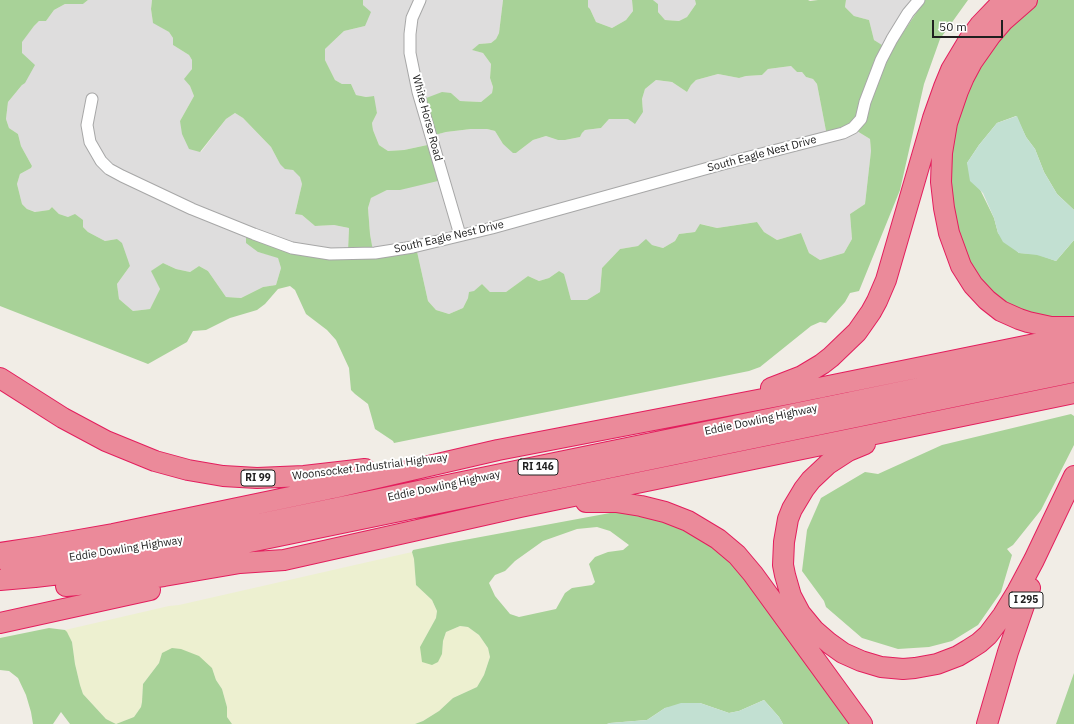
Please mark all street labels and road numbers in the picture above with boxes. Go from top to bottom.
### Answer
street label: White Horse Road [409,74,445,162]
street label: South Eagle Nest Drive [706,133,818,175]
street label: South Eagle Nest Drive [393,218,505,256]
street label: Eddie Dowling Highway [703,402,819,438]
street label: Woonsocket Industrial Highway [292,451,448,483]
road number: RI 146 [518,459,558,475]
street label: Eddie Dowling Highway [386,468,502,504]
road number: RI 99 [241,470,275,486]
street label: Eddie Dowling Highway [68,533,184,565]
road number: I 295 [1009,592,1043,608]

